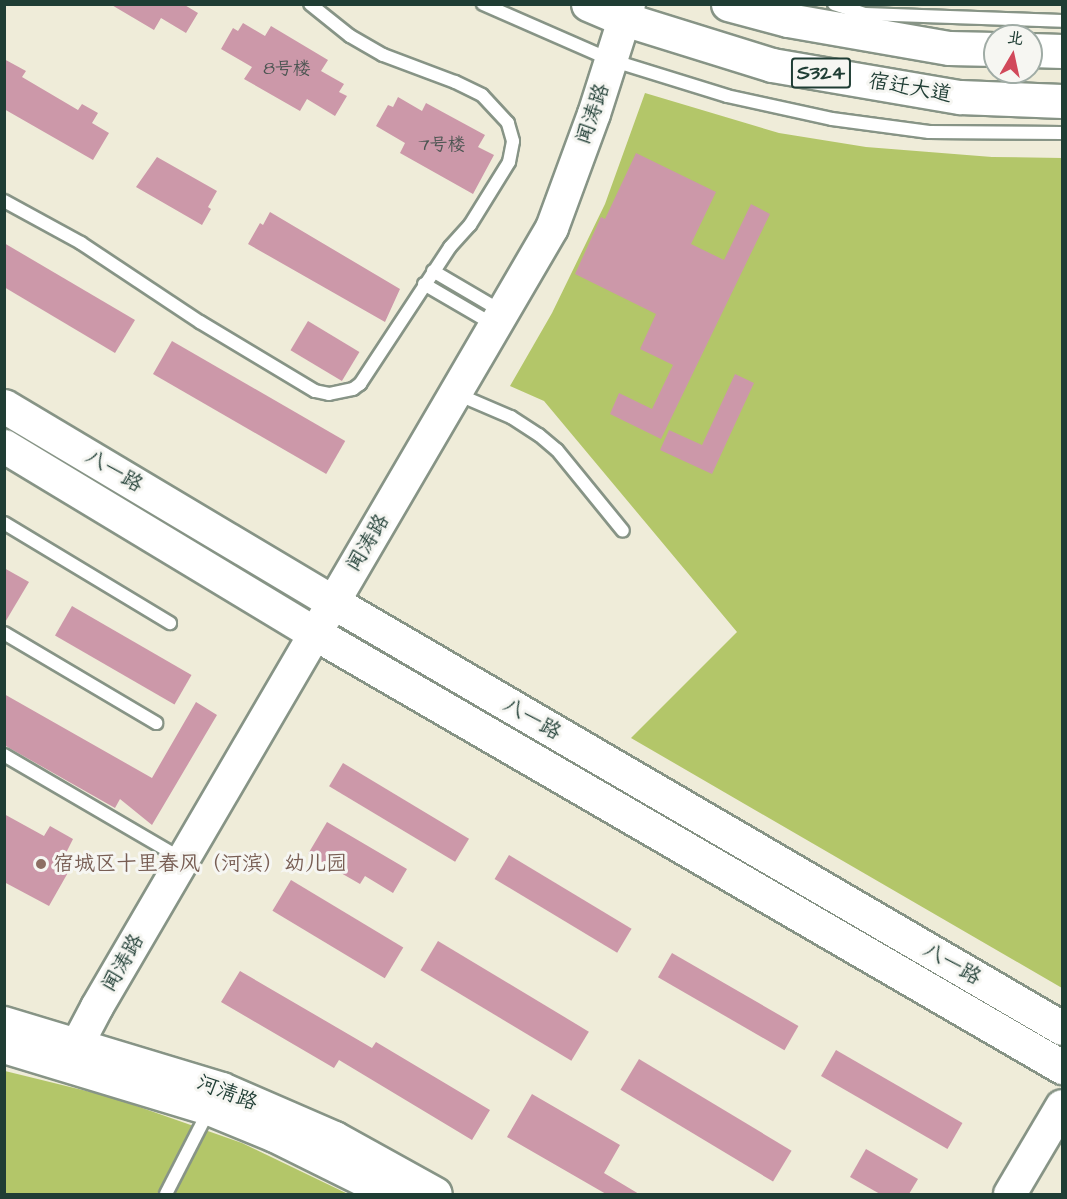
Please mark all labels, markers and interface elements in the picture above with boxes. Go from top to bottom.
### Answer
north arrow [983,24,1043,84]
text: 北 [1006,26,1025,50]
road number: S324 [790,56,852,90]
house number: 8号楼 [263,58,311,80]
street label: 宿迁大道 [866,68,954,108]
street label: 闻涛路 [571,80,615,148]
house number: 7号楼 [418,134,466,156]
street label: 八一路 [81,444,147,498]
street label: 闻涛路 [341,510,395,576]
street label: 八一路 [498,692,566,746]
place label: 宿城区十里春风（河滨）幼儿园 [53,851,347,877]
marker: 宿城区十里春风（河滨）幼儿园 [34,857,48,871]
street label: 闻涛路 [96,929,150,997]
street label: 八一路 [918,937,986,991]
street label: 河清路 [193,1070,261,1116]

